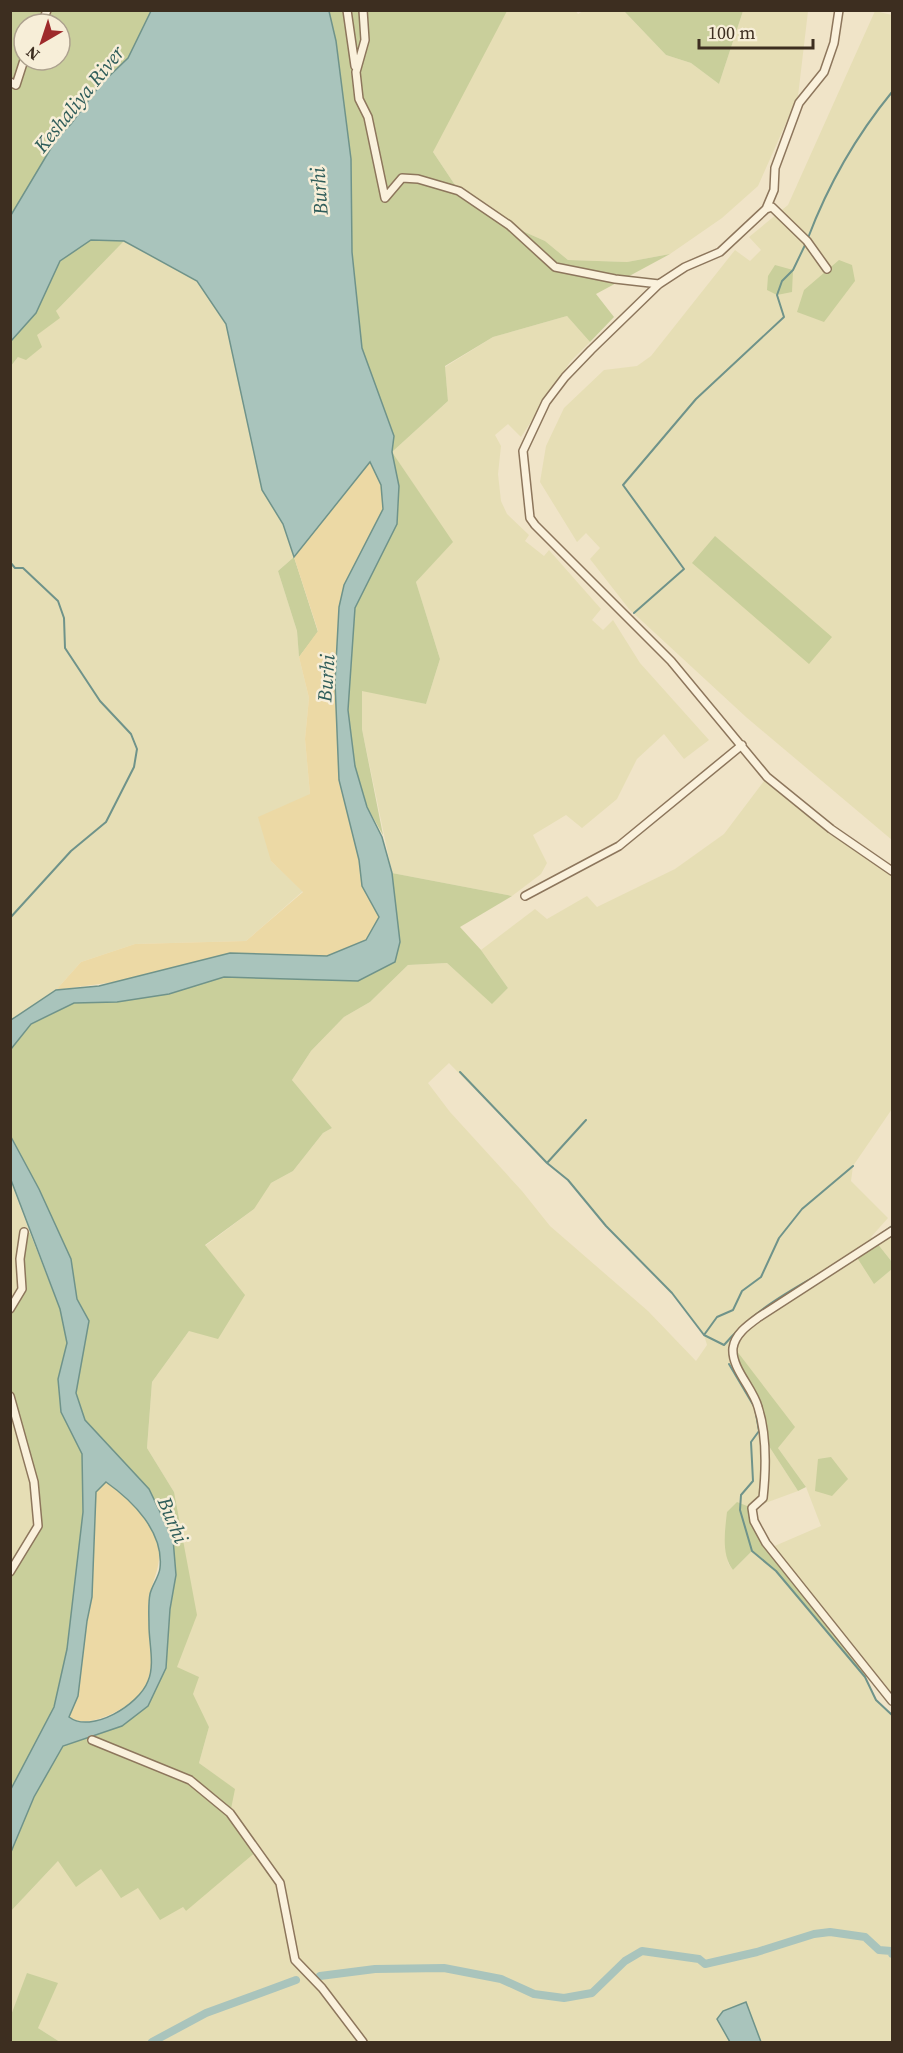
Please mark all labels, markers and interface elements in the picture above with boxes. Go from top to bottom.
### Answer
north arrow [12,12,72,72]
scale bar [699,12,813,50]
text: 100 m [708,20,755,45]
water label: Keshaliya River [27,39,131,159]
text: N [21,41,44,66]
water label: Burhi [303,166,335,217]
water label: Burhi [310,653,342,704]
water label: Burhi [150,1492,195,1548]

